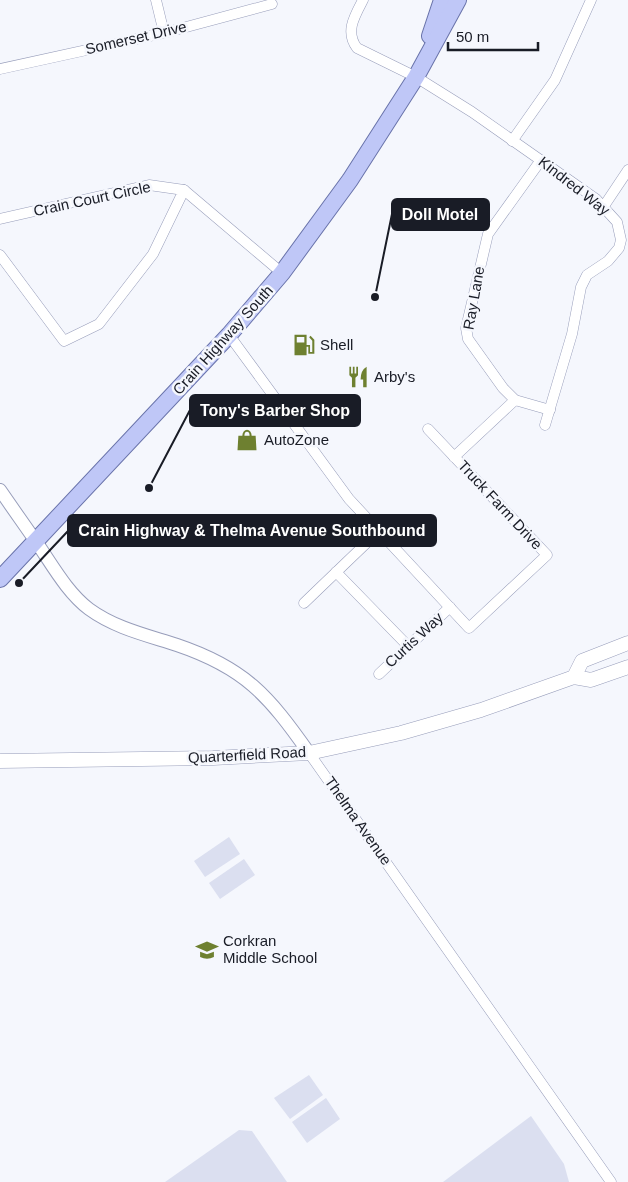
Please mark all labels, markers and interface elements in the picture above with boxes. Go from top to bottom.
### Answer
street label: Somerset Drive [84,18,188,57]
scale bar [448,20,538,52]
text: 50 m [456,28,489,45]
street label: Kindred Way [535,153,614,219]
street label: Crain Court Circle [32,178,152,219]
callout: Doll Motel [392,199,489,230]
text: Doll Motel [402,206,478,223]
street label: Ray Lane [460,265,487,331]
street label: Crain Highway South [169,282,276,398]
fuel station icon: Shell [291,332,317,358]
place label: Shell [320,336,353,353]
restaurant icon: Arby's [345,364,371,390]
place label: Arby's [374,368,415,385]
callout: Tony's Barber Shop [190,395,360,426]
text: Tony's Barber Shop [200,402,350,419]
shop icon: AutoZone [234,427,260,453]
place label: AutoZone [264,431,329,448]
street label: Truck Farm Drive [455,457,546,553]
callout: Crain Highway & Thelma Avenue Southbound [68,515,436,546]
text: Crain Highway & Thelma Avenue Southbound [78,522,426,539]
street label: Curtis Way [381,608,446,671]
street label: Quarterfield Road [187,743,307,766]
street label: Thelma Avenue [322,773,395,868]
place label: Corkran Middle School [223,932,317,966]
school or university icon: Corkran Middle School [194,937,220,963]

